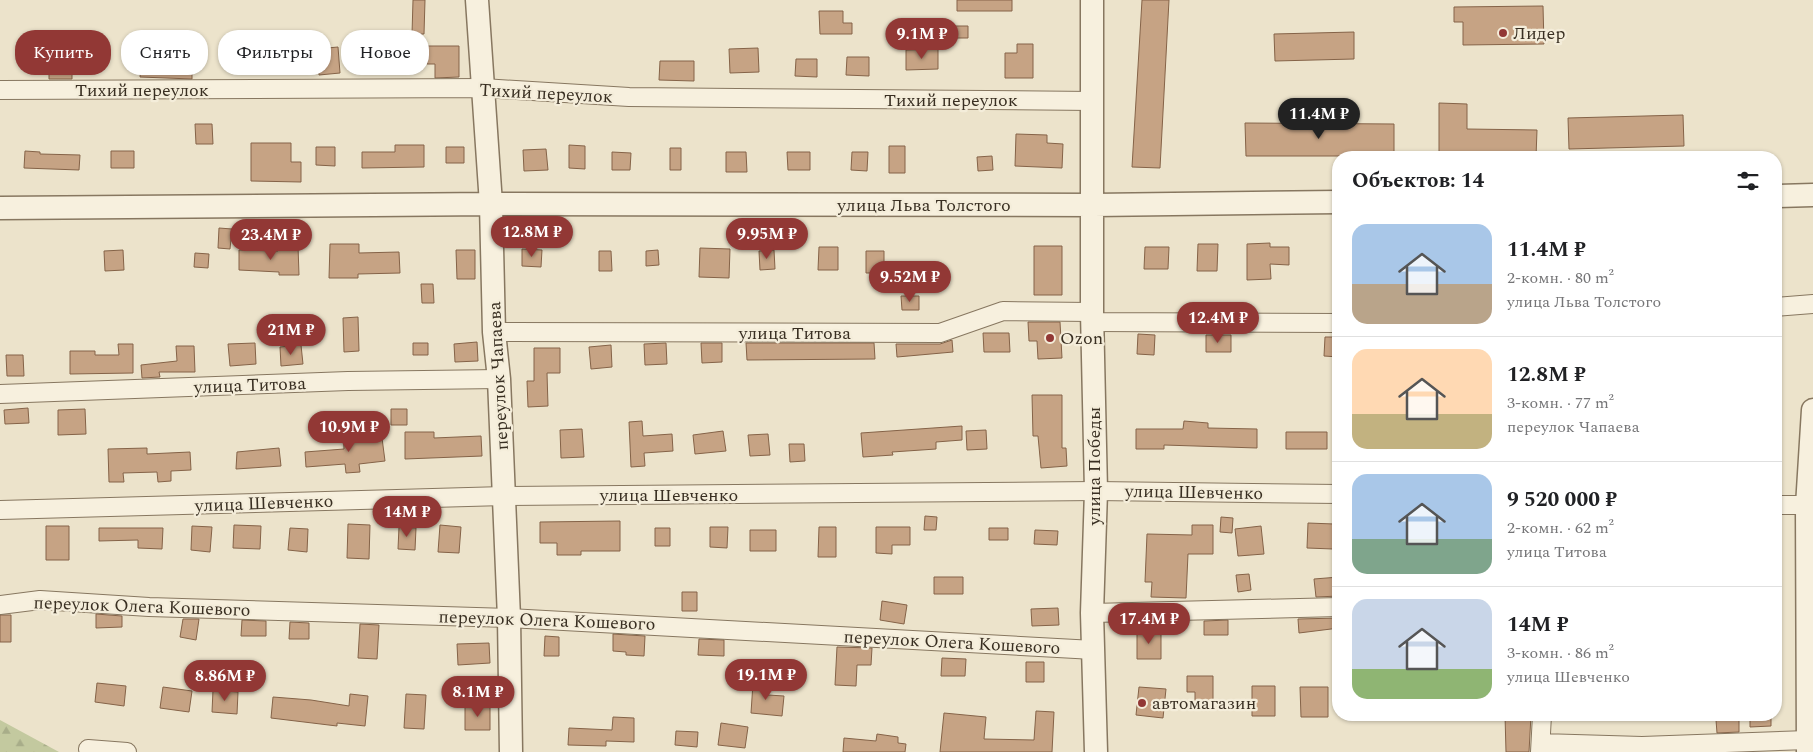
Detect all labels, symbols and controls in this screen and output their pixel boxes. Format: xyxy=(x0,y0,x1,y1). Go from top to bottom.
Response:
pin: 9.1M ₽ xyxy=(881,18,963,60)
place label: Лидер xyxy=(1513,20,1565,47)
text: 9.1M ₽ xyxy=(896,22,948,46)
marker: Лидер xyxy=(1497,27,1509,39)
chip: Купить xyxy=(15,30,111,75)
chip: Снять xyxy=(121,30,208,75)
chip: Фильтры xyxy=(218,30,331,75)
chip: Новое xyxy=(341,30,429,75)
street label: Тихий переулок xyxy=(75,77,209,104)
street label: Тихий переулок xyxy=(478,77,613,110)
street label: Тихий переулок xyxy=(884,87,1018,114)
pin: 11.4M ₽ xyxy=(1273,98,1365,140)
text: 11.4M ₽ xyxy=(1289,102,1349,126)
text: Объектов: 14 xyxy=(1352,165,1484,197)
icon: filters xyxy=(1734,167,1762,195)
street label: улица Льва Толстого xyxy=(836,192,1011,219)
pin: 12.8M ₽ xyxy=(486,216,578,258)
pin: 23.4M ₽ xyxy=(225,218,317,261)
pin: 9.95M ₽ xyxy=(721,218,813,260)
text: 12.8M ₽ xyxy=(502,220,562,244)
text: 9.95M ₽ xyxy=(737,222,797,246)
text: 23.4M ₽ xyxy=(241,223,301,247)
text: 11.4M ₽ xyxy=(1507,234,1586,266)
icon: home xyxy=(1392,244,1452,304)
pin: 9.52M ₽ xyxy=(864,260,956,303)
text: 9.52M ₽ xyxy=(880,265,940,289)
text: 2-комн. · 80 m² xyxy=(1507,266,1614,290)
text: улица Льва Толстого xyxy=(1507,290,1661,314)
street label: переулок Чапаева xyxy=(481,301,516,451)
pin: 12.4M ₽ xyxy=(1172,302,1264,344)
text: 12.4M ₽ xyxy=(1188,306,1248,330)
pin: 21M ₽ xyxy=(256,314,326,356)
text: 21M ₽ xyxy=(268,318,314,342)
street label: улица Титова xyxy=(738,320,851,347)
place label: Ozon xyxy=(1060,325,1103,352)
marker: Ozon xyxy=(1044,332,1056,344)
text: 12.8M ₽ xyxy=(1507,359,1586,391)
icon: home xyxy=(1392,369,1452,429)
street label: улица Титова xyxy=(192,370,307,401)
text: 3-комн. · 77 m² xyxy=(1507,391,1614,415)
street label: улица Победы xyxy=(1081,407,1108,526)
pin: 10.9M ₽ xyxy=(303,410,395,453)
text: 10.9M ₽ xyxy=(319,415,379,439)
text: переулок Чапаева xyxy=(1507,415,1639,439)
street label: улица Шевченко xyxy=(1124,478,1263,507)
street label: улица Шевченко xyxy=(599,482,738,509)
text: 9 520 000 ₽ xyxy=(1507,484,1617,516)
street label: улица Шевченко xyxy=(193,488,334,519)
icon: home xyxy=(1392,494,1452,554)
pin: 14M ₽ xyxy=(372,496,442,538)
text: 14M ₽ xyxy=(384,500,430,524)
text: 2-комн. · 62 m² xyxy=(1507,516,1614,540)
text: улица Титова xyxy=(1507,540,1607,564)
street label: переулок Олега Кошевого xyxy=(33,589,251,624)
pin: 17.4M ₽ xyxy=(1103,602,1195,645)
street label: переулок Олега Кошевого xyxy=(438,603,656,638)
text: 17.4M ₽ xyxy=(1119,607,1179,631)
text: 14M ₽ xyxy=(1507,609,1569,641)
icon: home xyxy=(1392,619,1452,679)
street label: переулок Олега Кошевого xyxy=(843,623,1061,662)
text: 3-комн. · 86 m² xyxy=(1507,641,1614,665)
pin: 19.1M ₽ xyxy=(720,658,812,701)
pin: 8.86M ₽ xyxy=(179,660,271,702)
text: 19.1M ₽ xyxy=(736,663,796,687)
text: 8.86M ₽ xyxy=(195,664,255,688)
text: улица Шевченко xyxy=(1507,665,1630,689)
pin: 8.1M ₽ xyxy=(437,676,519,718)
text: 8.1M ₽ xyxy=(452,680,504,704)
place label: автомагазин xyxy=(1152,690,1256,717)
marker: автомагазин xyxy=(1136,697,1148,709)

